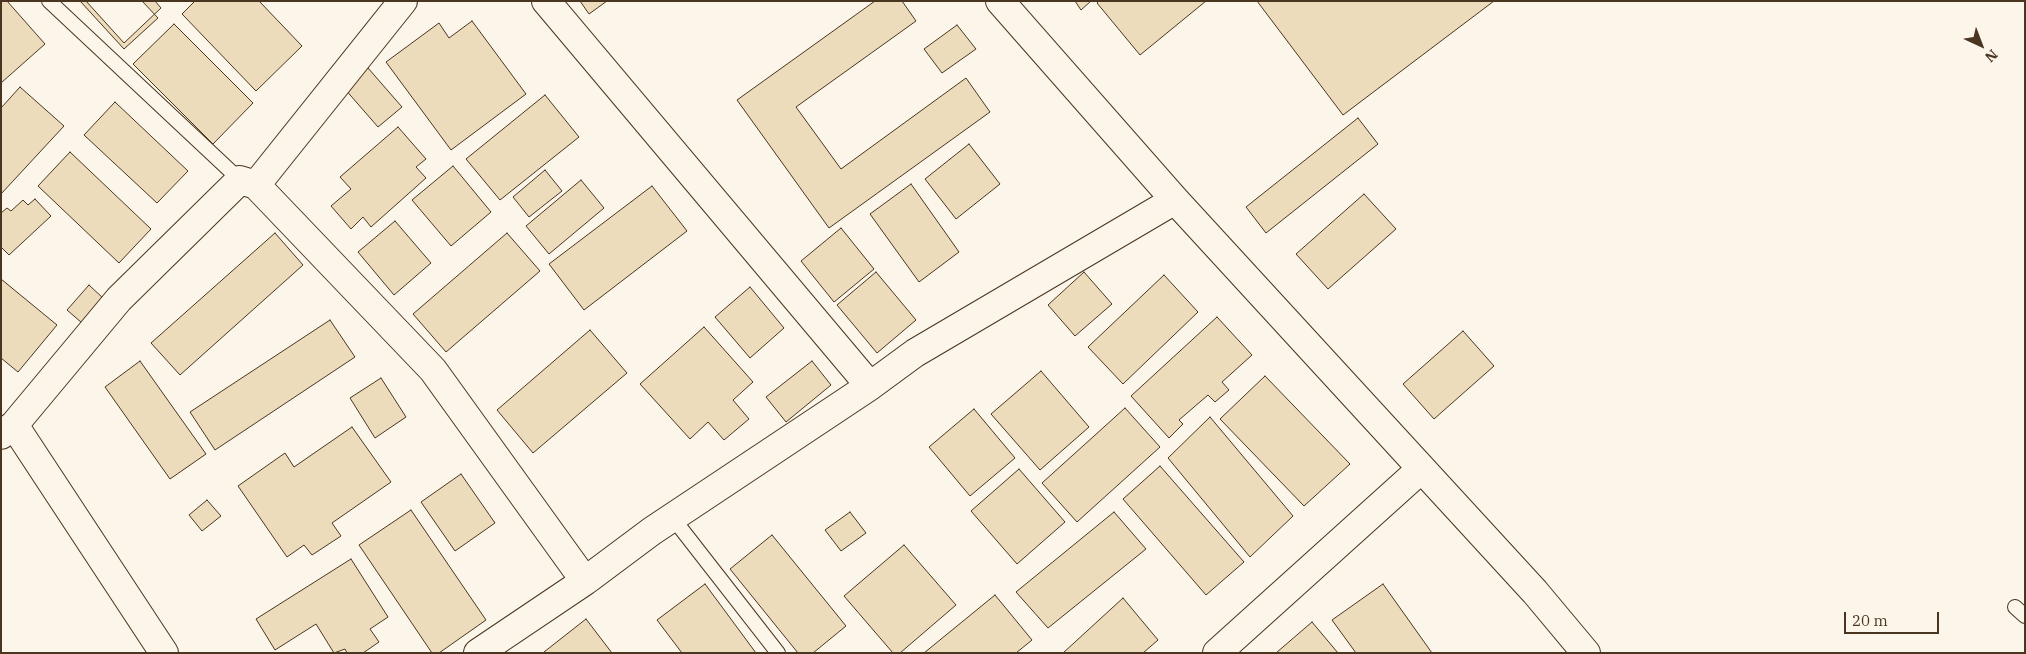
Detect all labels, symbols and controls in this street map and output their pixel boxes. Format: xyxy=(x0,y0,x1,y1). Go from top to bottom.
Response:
north arrow xyxy=(1956,20,2006,70)
text: N xyxy=(1981,46,2001,66)
scale bar xyxy=(1846,602,1941,634)
text: 20 m xyxy=(1852,611,1888,630)

